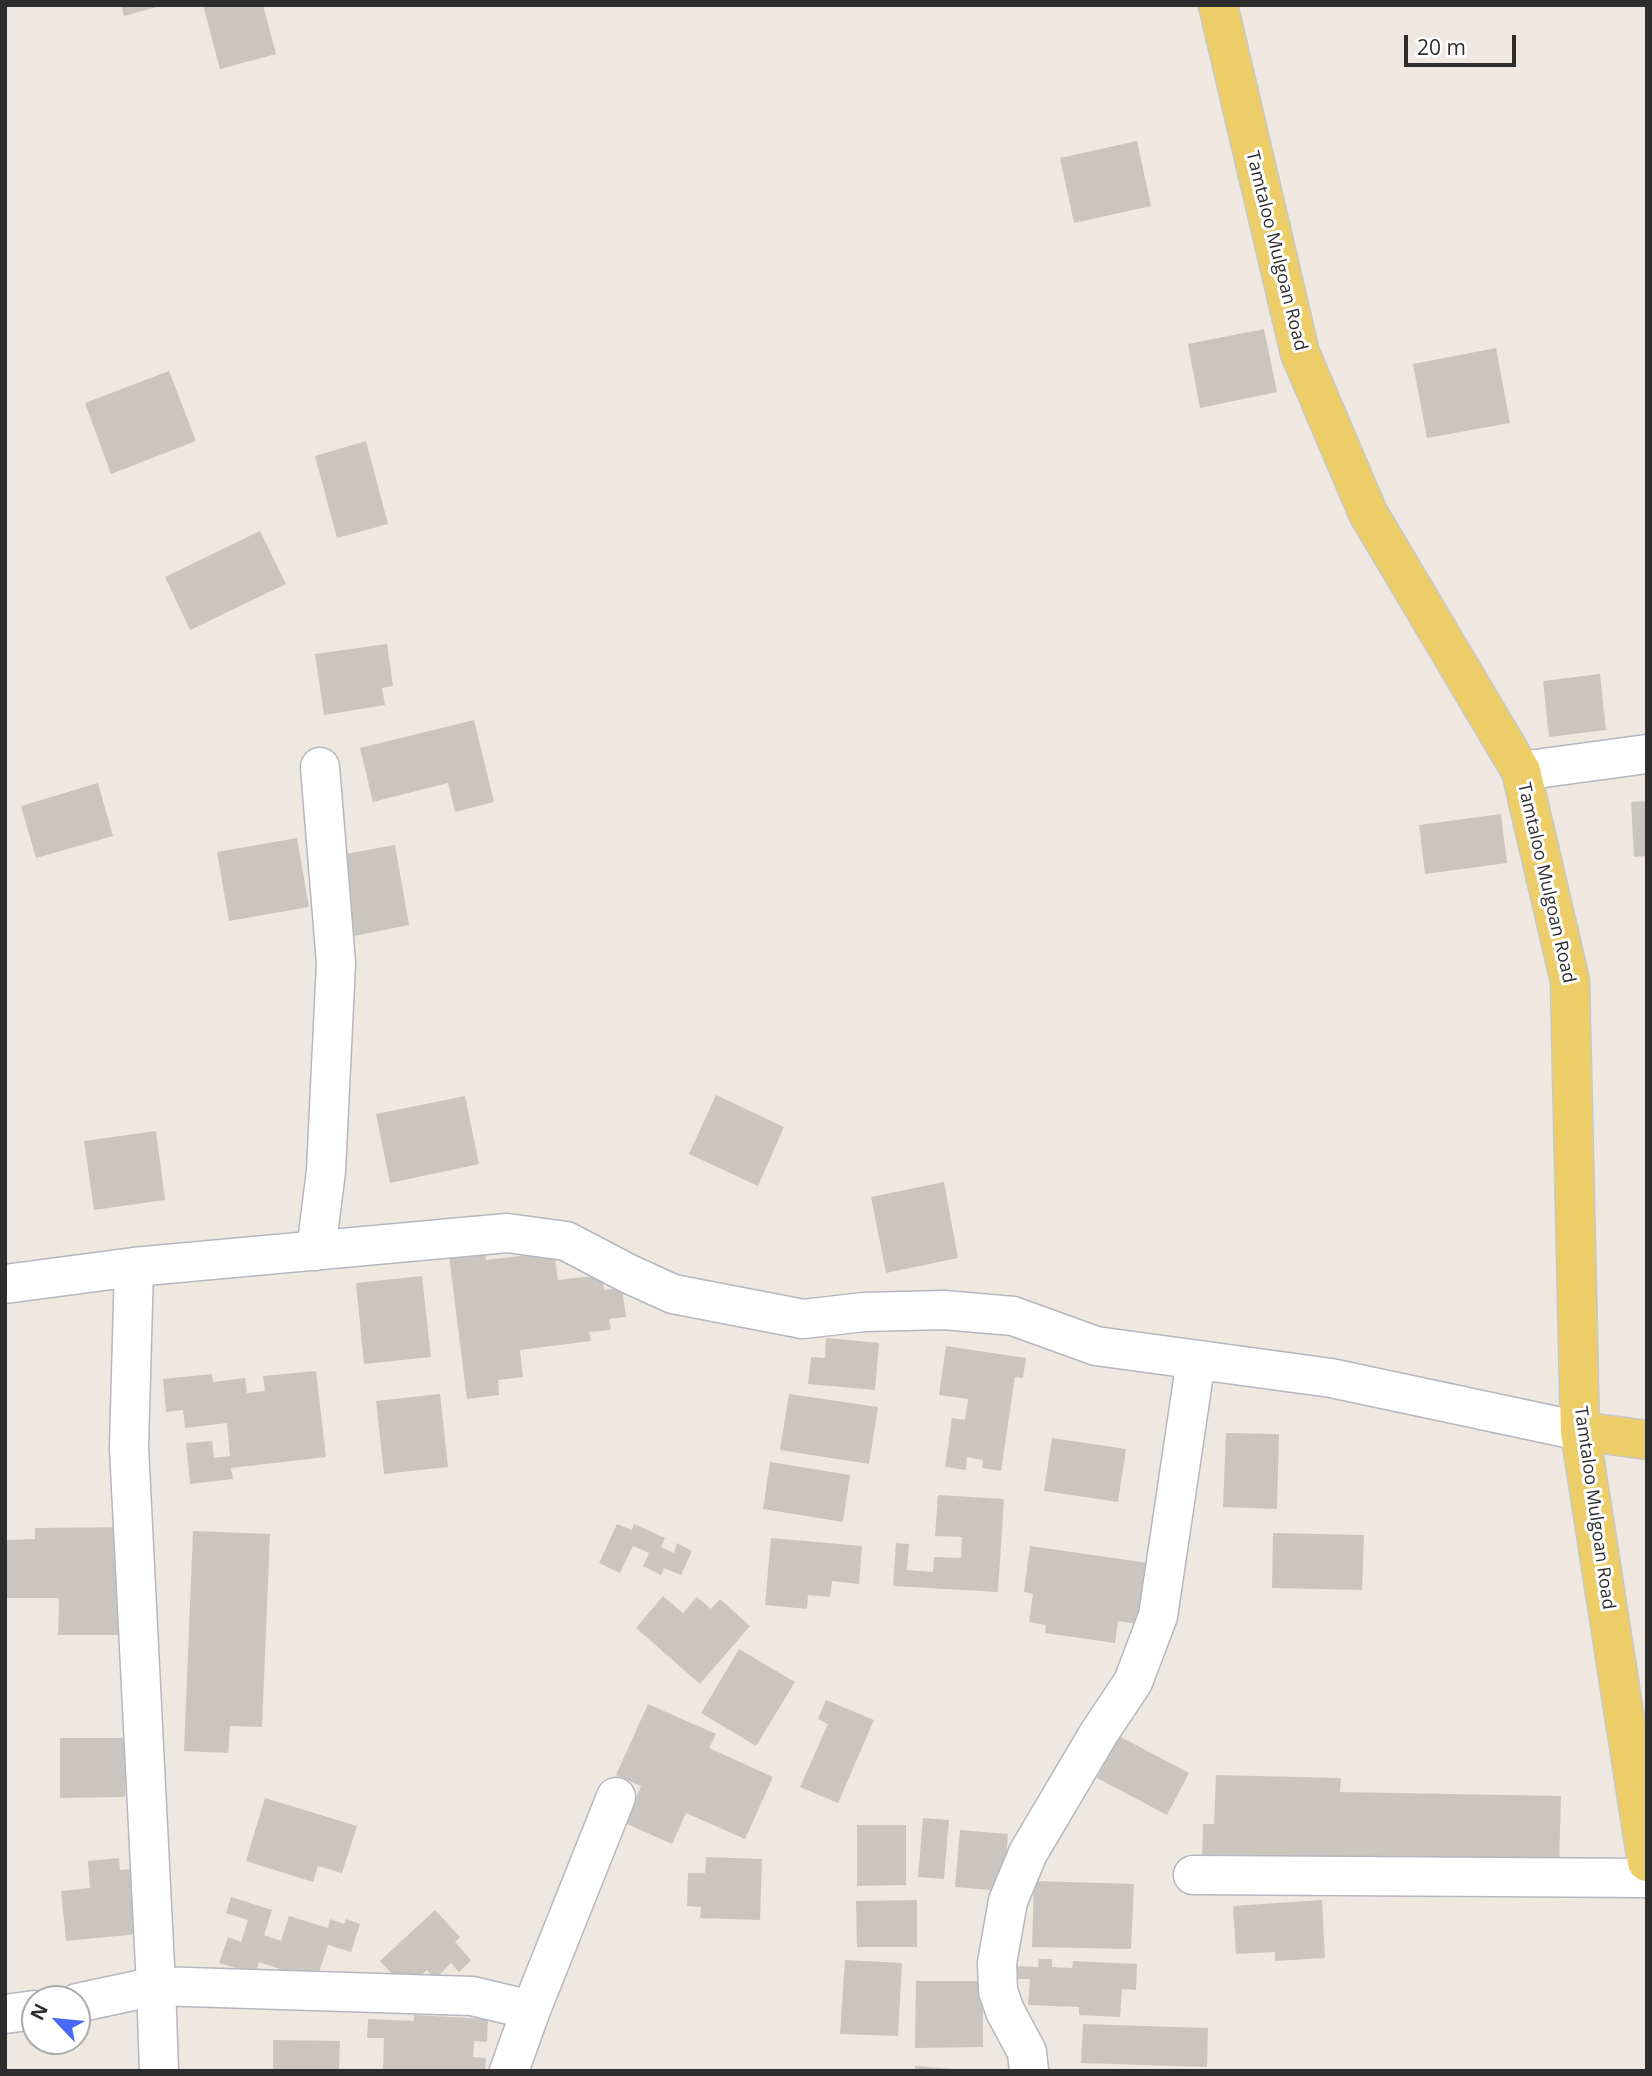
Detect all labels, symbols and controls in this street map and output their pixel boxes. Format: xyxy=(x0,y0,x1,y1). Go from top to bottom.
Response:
scale bar xyxy=(1407,21,1519,65)
text: 20 m xyxy=(1417,33,1466,61)
street label: Tamtaloo Mulgoan Road xyxy=(1241,149,1311,353)
street label: Tamtaloo Mulgoan Road xyxy=(1512,781,1580,985)
street label: Tamtaloo Mulgoan Road xyxy=(1569,1405,1619,1611)
north arrow xyxy=(21,1985,91,2055)
text: N xyxy=(24,1999,54,2024)

